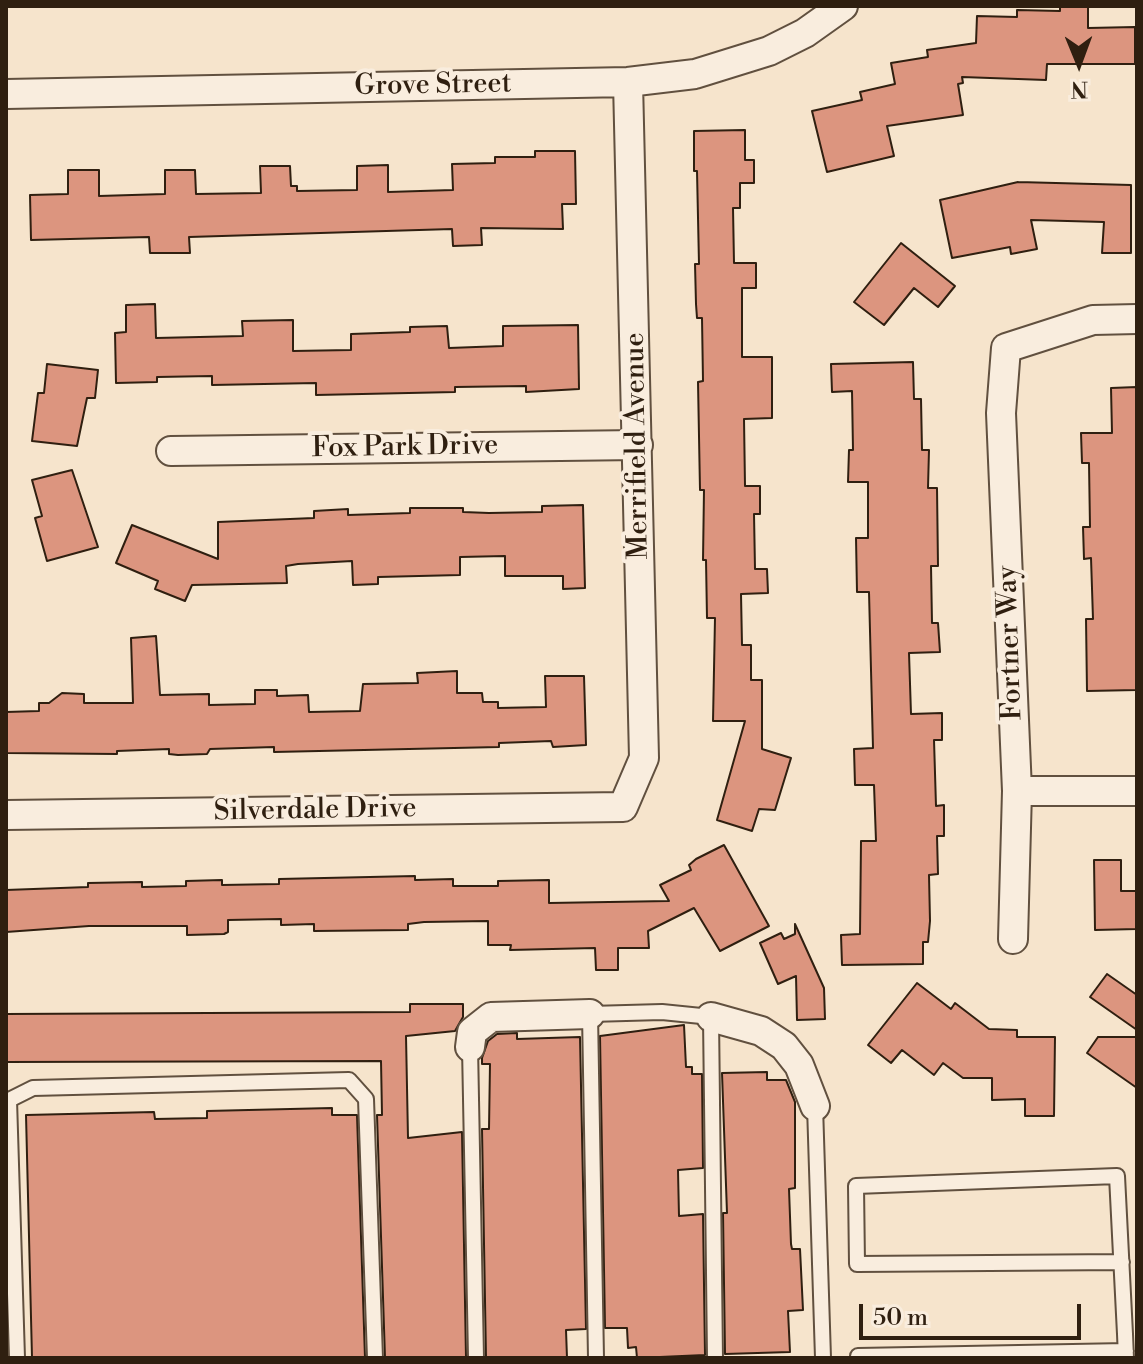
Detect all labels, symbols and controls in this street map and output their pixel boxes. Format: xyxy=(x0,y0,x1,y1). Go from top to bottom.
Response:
north arrow xyxy=(1039,24,1119,104)
street label: Grove Street xyxy=(354,68,512,104)
text: N xyxy=(1070,75,1088,102)
street label: Merrifield Avenue xyxy=(619,332,657,560)
street label: Fox Park Drive xyxy=(311,430,499,466)
street label: Fortner Way xyxy=(992,565,1030,721)
street label: Silverdale Drive xyxy=(213,792,417,830)
scale bar xyxy=(863,1288,1085,1338)
text: 50 m xyxy=(873,1303,928,1333)

